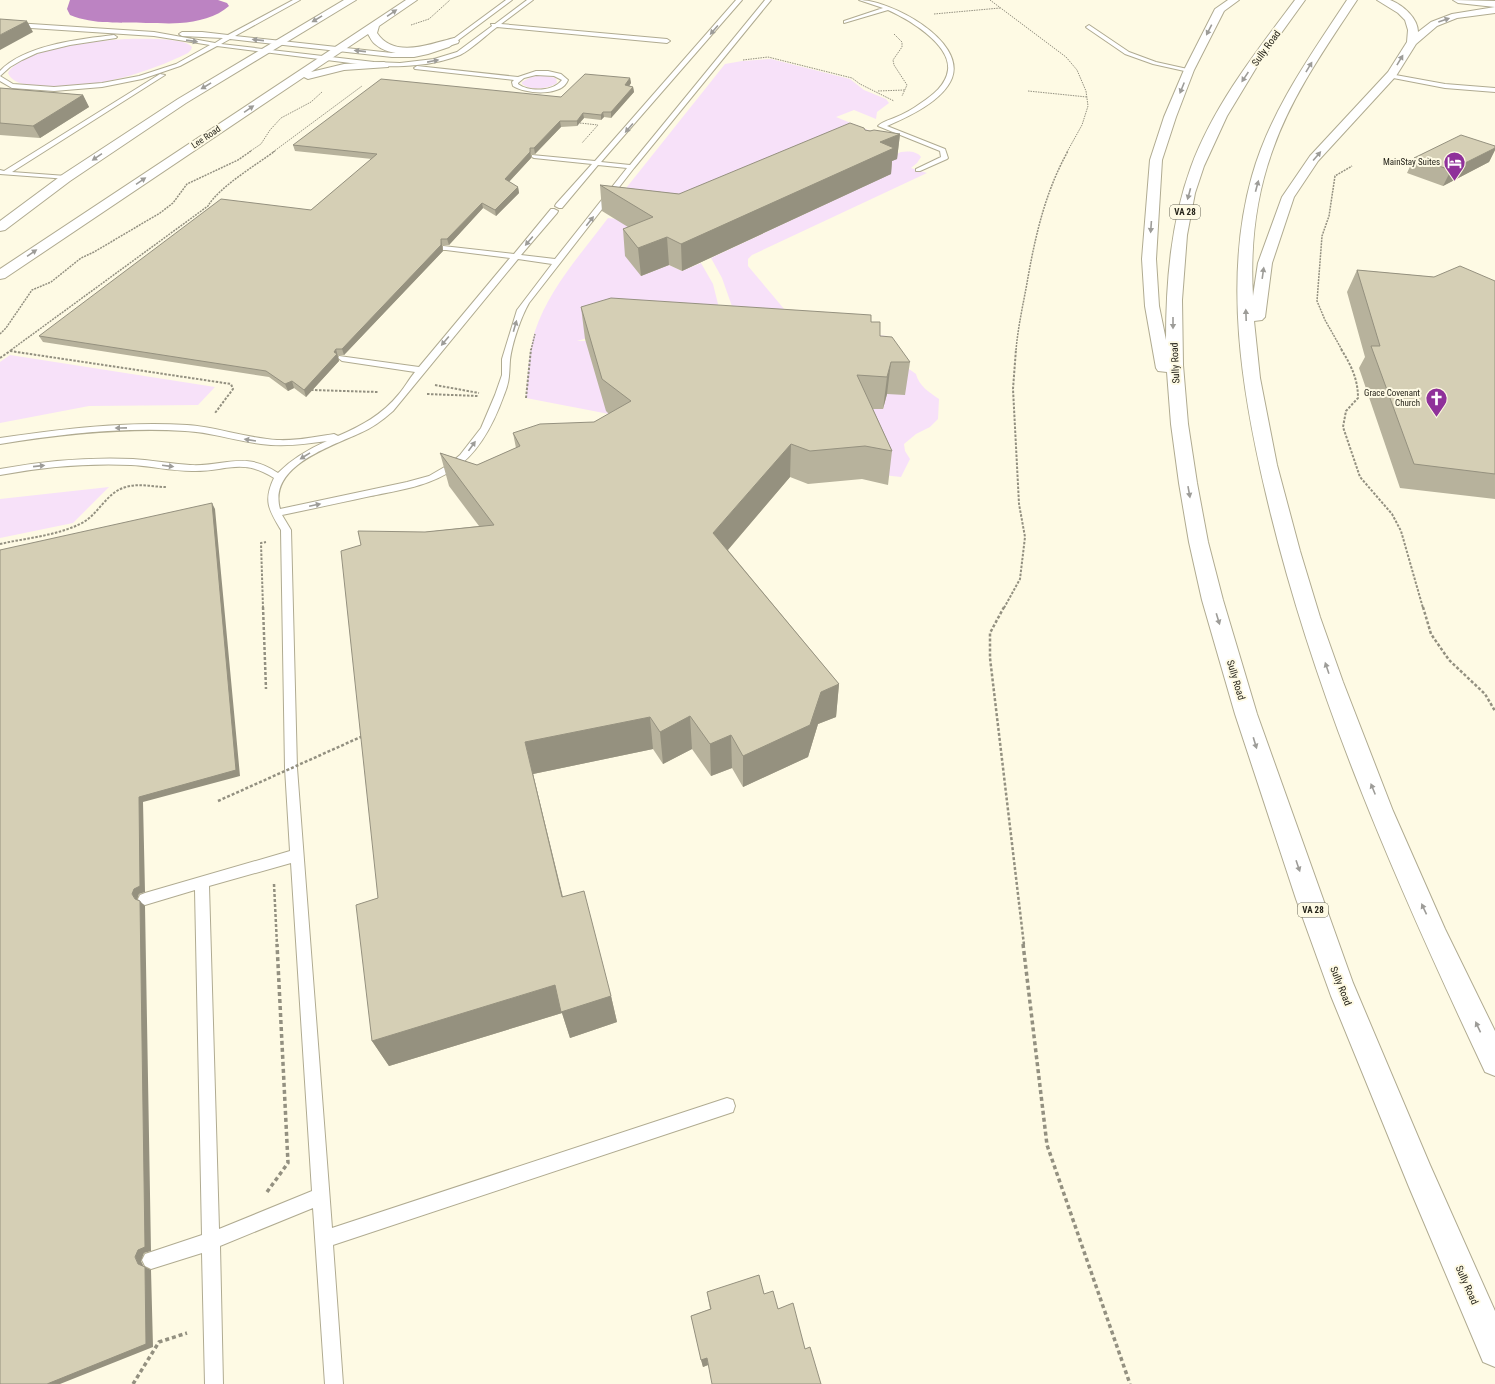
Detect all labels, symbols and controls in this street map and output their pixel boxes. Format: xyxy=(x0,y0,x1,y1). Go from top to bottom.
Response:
one-way arrow xyxy=(387,9,397,17)
one-way arrow xyxy=(311,16,323,23)
one-way arrow xyxy=(1438,17,1450,23)
one-way arrow xyxy=(710,25,719,34)
one-way arrow xyxy=(1206,25,1212,36)
street label: Sully Road xyxy=(1249,28,1283,68)
one-way arrow xyxy=(252,37,264,43)
one-way arrow xyxy=(186,38,199,44)
one-way arrow xyxy=(354,48,366,55)
one-way arrow xyxy=(1397,54,1404,66)
one-way arrow xyxy=(427,58,439,64)
one-way arrow xyxy=(1306,61,1313,73)
one-way arrow xyxy=(1241,72,1249,82)
one-way arrow xyxy=(1178,82,1184,94)
one-way arrow xyxy=(200,83,212,90)
one-way arrow xyxy=(244,105,254,113)
one-way arrow xyxy=(624,122,633,133)
street label: Lee Road xyxy=(190,124,222,150)
hotel icon: MainStay Suites xyxy=(1442,149,1468,182)
one-way arrow xyxy=(1312,151,1321,161)
one-way arrow xyxy=(92,153,102,161)
place label: MainStay Suites xyxy=(1383,157,1440,167)
one-way arrow xyxy=(135,177,146,185)
one-way arrow xyxy=(1254,179,1260,192)
one-way arrow xyxy=(1186,188,1192,200)
road number: VA 28 xyxy=(1170,205,1200,219)
one-way arrow xyxy=(586,215,594,226)
one-way arrow xyxy=(1148,221,1155,233)
one-way arrow xyxy=(524,236,533,247)
one-way arrow xyxy=(27,249,38,257)
one-way arrow xyxy=(1260,267,1266,279)
one-way arrow xyxy=(1243,309,1250,321)
one-way arrow xyxy=(1170,317,1176,330)
one-way arrow xyxy=(512,320,518,332)
one-way arrow xyxy=(441,336,450,346)
street label: Sully Road xyxy=(1168,342,1182,384)
church icon: Grace Covenant Church xyxy=(1423,385,1449,418)
place label: Grace Covenant Church xyxy=(1364,388,1420,408)
one-way arrow xyxy=(115,425,128,431)
one-way arrow xyxy=(244,436,257,442)
one-way arrow xyxy=(467,441,476,452)
one-way arrow xyxy=(300,452,310,460)
one-way arrow xyxy=(33,463,45,469)
one-way arrow xyxy=(162,463,174,469)
one-way arrow xyxy=(1186,486,1192,498)
one-way arrow xyxy=(308,502,321,508)
one-way arrow xyxy=(1215,613,1221,625)
street label: Sully Road xyxy=(1225,659,1247,701)
one-way arrow xyxy=(1324,662,1330,674)
one-way arrow xyxy=(1252,738,1258,750)
one-way arrow xyxy=(1369,783,1375,795)
one-way arrow xyxy=(1295,861,1301,873)
road number: VA 28 xyxy=(1298,903,1328,917)
one-way arrow xyxy=(1421,903,1427,915)
street label: Sully Road xyxy=(1328,965,1354,1007)
one-way arrow xyxy=(1475,1021,1481,1033)
street label: Sully Road xyxy=(1454,1264,1480,1306)

